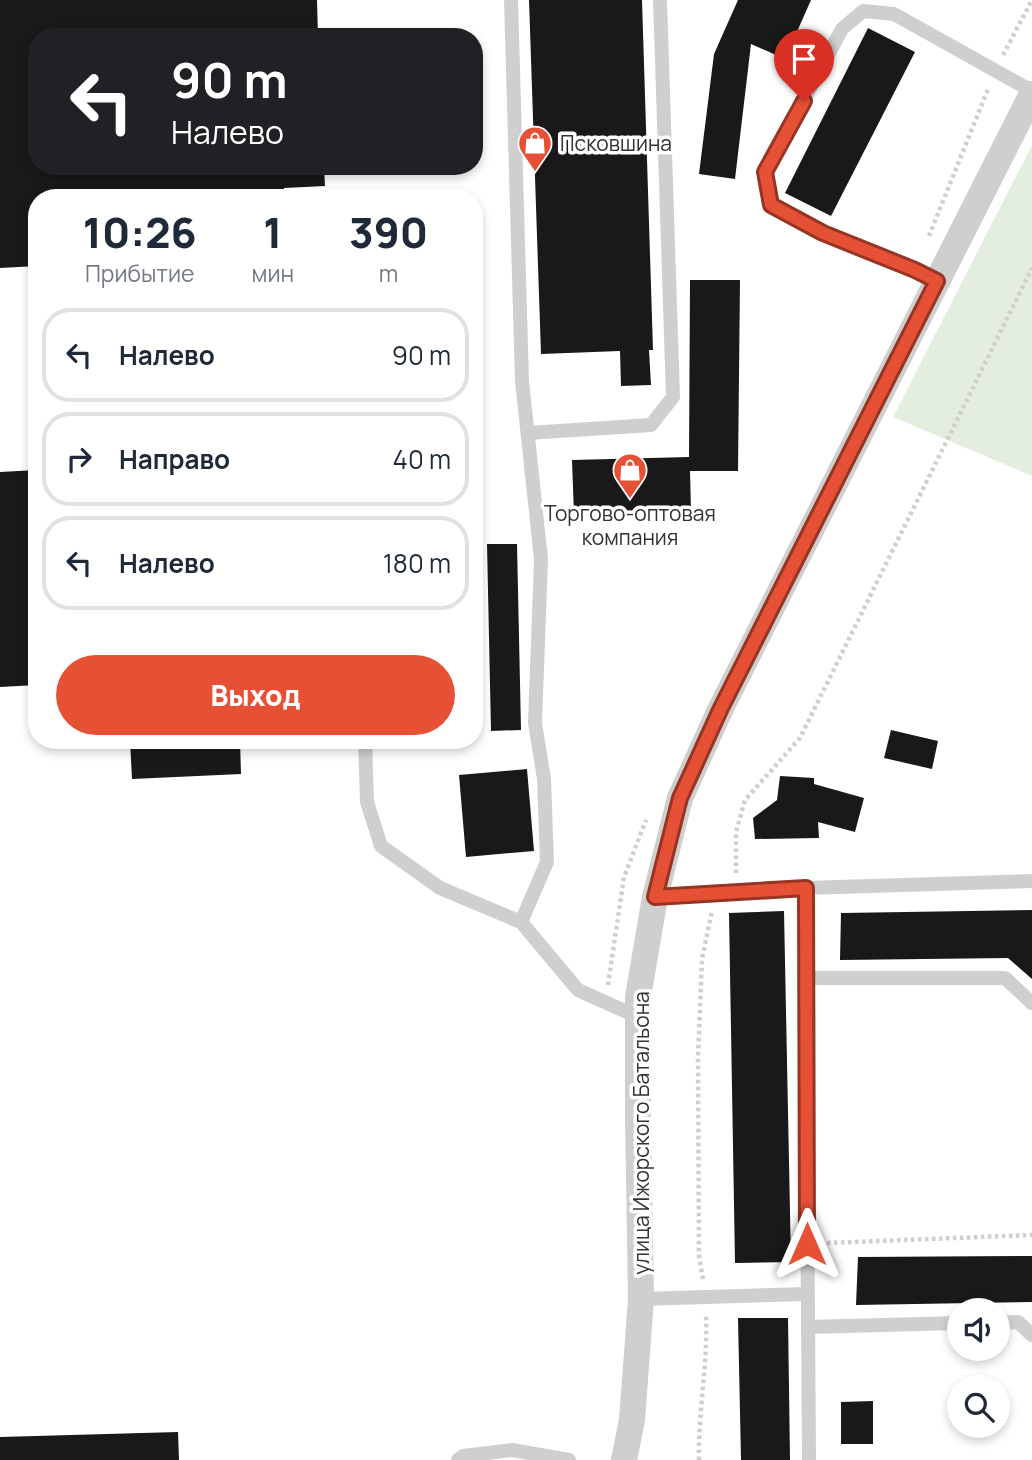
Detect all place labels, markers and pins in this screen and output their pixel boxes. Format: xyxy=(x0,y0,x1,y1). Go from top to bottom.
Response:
pin xyxy=(774,29,834,101)
shop icon: Псковшина xyxy=(516,124,554,173)
place label: Псковшина xyxy=(560,129,672,157)
shop icon: Торгово-оптовая компания xyxy=(611,451,649,500)
place label: Торгово-оптовая компания xyxy=(544,499,716,551)

